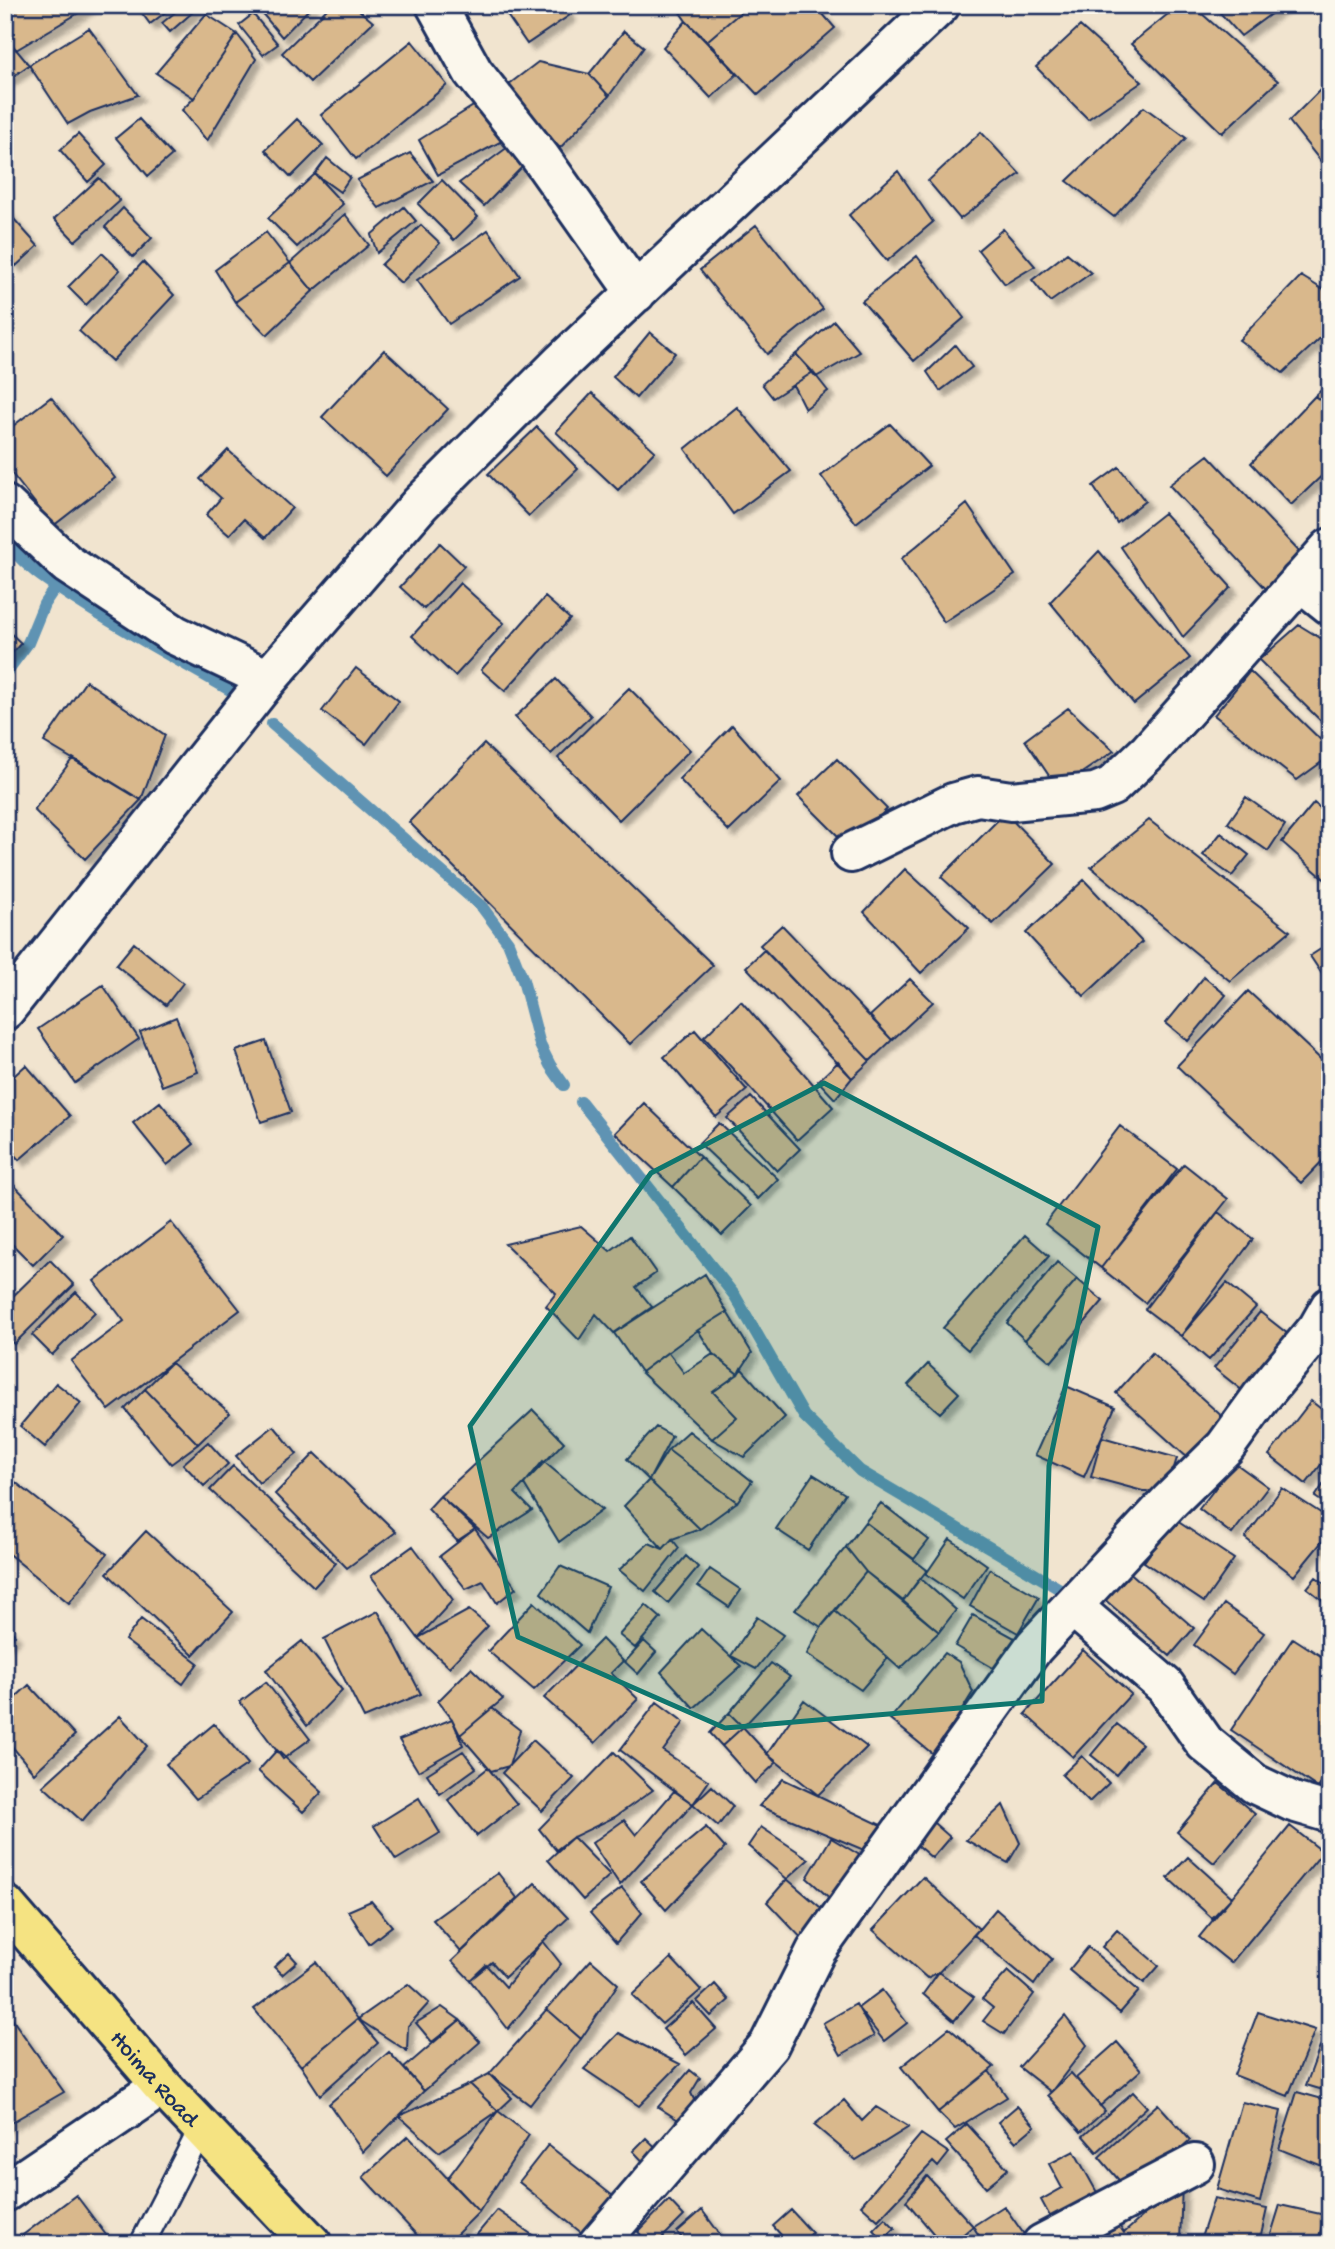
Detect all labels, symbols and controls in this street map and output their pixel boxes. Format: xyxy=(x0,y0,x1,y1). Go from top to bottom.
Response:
street label: Hoima Road xyxy=(102,2026,205,2136)

